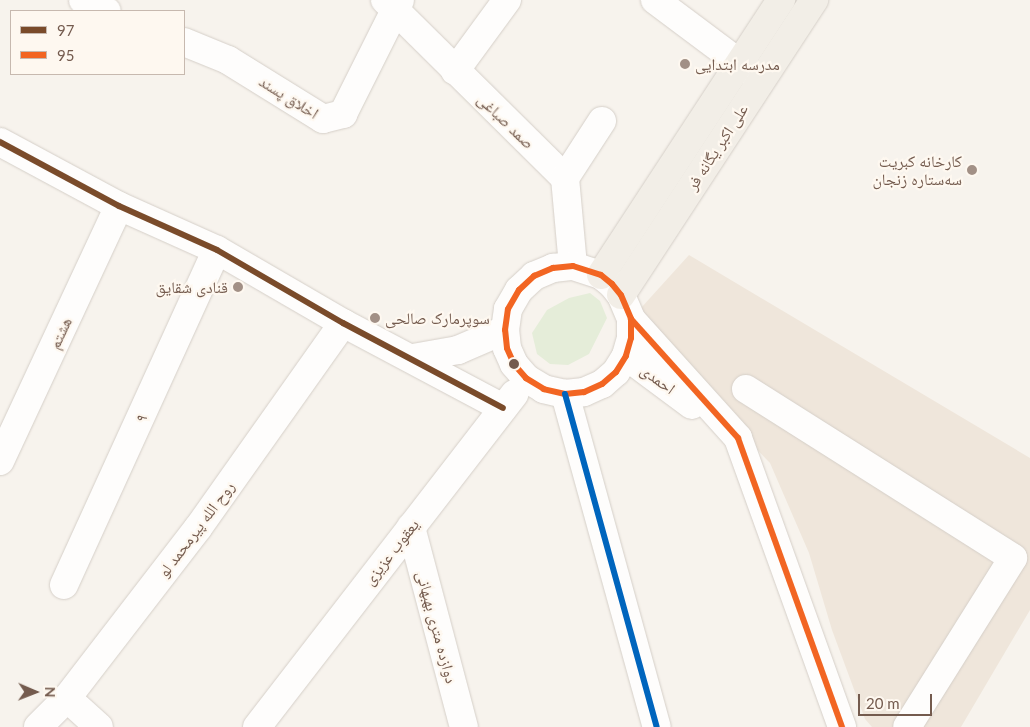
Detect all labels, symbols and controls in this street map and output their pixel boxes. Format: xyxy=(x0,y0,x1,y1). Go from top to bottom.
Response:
legend xyxy=(10,10,185,75)
text: 97 xyxy=(57,21,74,39)
text: 95 xyxy=(57,46,74,64)
place label: مدرسه ابتدایی xyxy=(695,54,780,74)
marker: مدرسه ابتدایی xyxy=(679,58,691,70)
street label: اخلاق پسند xyxy=(256,71,322,123)
street label: صمد صباغی xyxy=(474,89,538,153)
street label: علی اکبر یگانه فر xyxy=(682,100,752,194)
place label: کارخانه کبریت سه‌ستاره زنجان xyxy=(872,151,962,189)
marker: کارخانه کبریت سه‌ستاره زنجان xyxy=(966,164,978,176)
place label: قنادی شقایق xyxy=(155,277,228,297)
marker: قنادی شقایق xyxy=(232,281,244,293)
place label: سوپرمارک صالحی xyxy=(385,308,490,328)
marker: سوپرمارک صالحی xyxy=(369,312,381,324)
street label: هشتم xyxy=(44,314,76,352)
unlabelled marker xyxy=(509,359,519,369)
street label: احمدی xyxy=(637,360,679,398)
street label: ۹ xyxy=(131,411,151,425)
street label: روح الله پیرمحمد لو xyxy=(154,477,238,581)
street label: یعقوب عزیزی xyxy=(359,515,423,589)
street label: دوازده متری بهبهانی xyxy=(413,569,461,685)
north arrow xyxy=(10,667,60,717)
scale bar xyxy=(860,684,934,716)
text: N xyxy=(42,687,59,698)
text: 20 m xyxy=(866,694,900,712)

